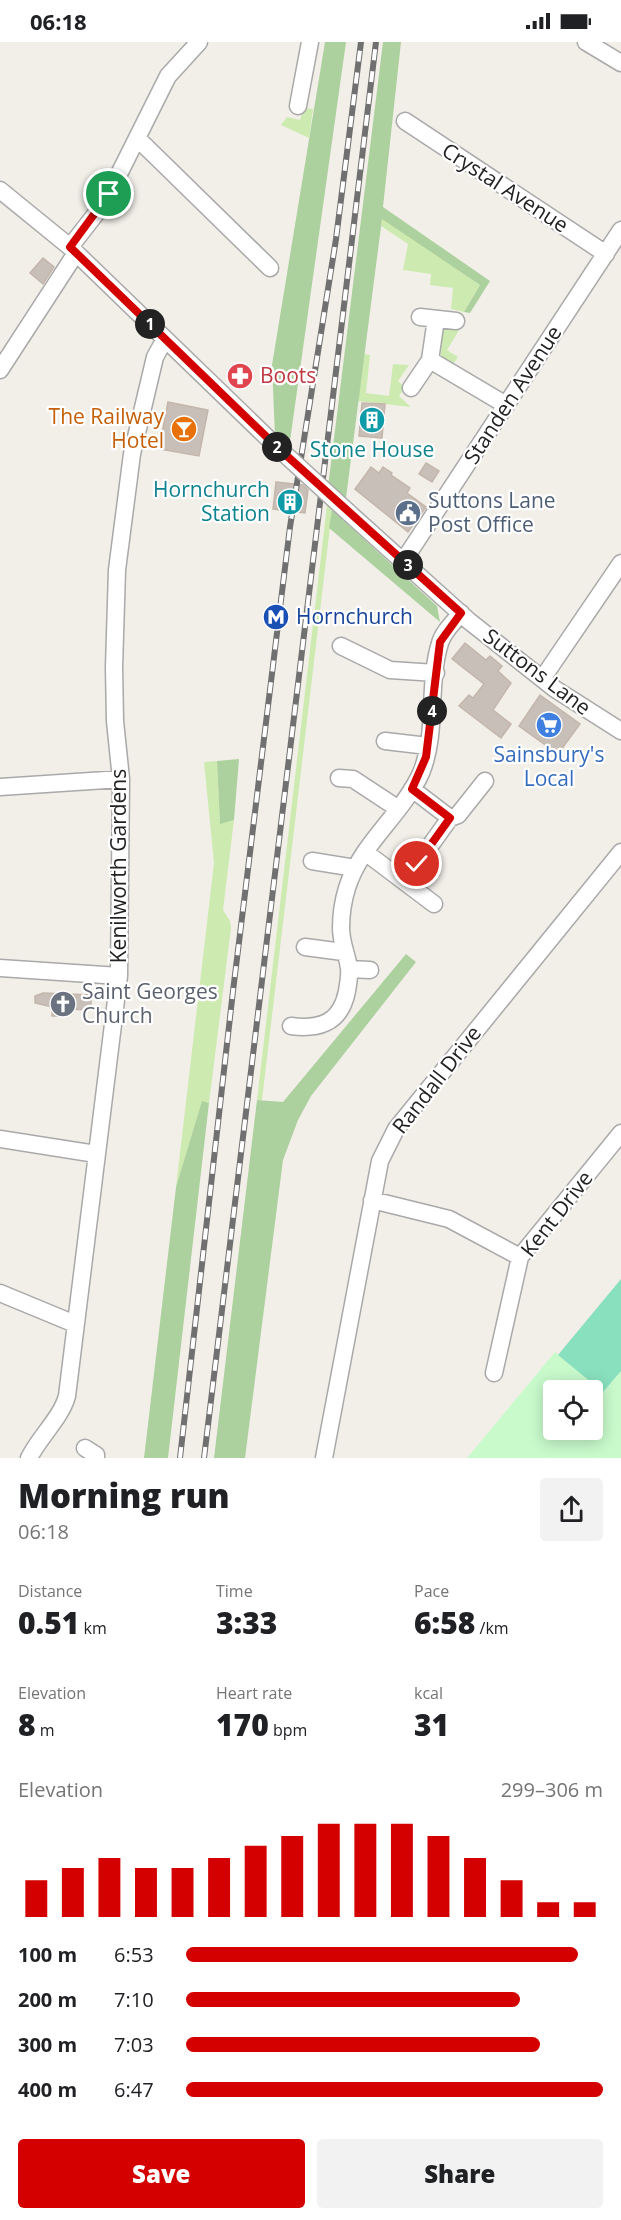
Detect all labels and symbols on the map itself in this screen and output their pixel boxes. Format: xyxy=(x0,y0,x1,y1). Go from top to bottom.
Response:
street label: Crystal Avenue xyxy=(437,136,574,238)
pin xyxy=(83,168,134,219)
pin: 1 xyxy=(135,309,165,339)
street label: Standen Avenue xyxy=(457,320,567,469)
pharmacy icon: Boots xyxy=(225,361,255,391)
place label: Boots xyxy=(260,361,316,389)
place label: The Railway Hotel xyxy=(49,402,164,454)
building icon: Stone House xyxy=(357,405,387,435)
bar icon: The Railway Hotel xyxy=(169,414,199,444)
pin: 2 xyxy=(262,432,292,462)
place label: Stone House xyxy=(310,435,434,463)
place label: Hornchurch Station xyxy=(153,475,270,527)
place label: Suttons Lane Post Office xyxy=(428,486,556,538)
building icon: Hornchurch Station xyxy=(275,487,305,517)
public building icon: Suttons Lane Post Office xyxy=(393,498,423,528)
pin: 3 xyxy=(393,550,423,580)
metro station icon: Hornchurch xyxy=(261,602,291,632)
place label: Hornchurch xyxy=(296,602,413,630)
street label: Suttons Lane xyxy=(478,622,597,721)
pin: 4 xyxy=(417,696,447,726)
supermarket icon: Sainsbury's Local xyxy=(534,710,564,740)
place label: Sainsbury's Local xyxy=(494,740,604,792)
street label: Kenilworth Gardens xyxy=(104,769,132,963)
pin xyxy=(391,838,442,889)
place label: Saint Georges Church xyxy=(82,977,218,1029)
church icon: Saint Georges Church xyxy=(48,989,78,1019)
street label: Randall Drive xyxy=(385,1020,487,1139)
street label: Kent Drive xyxy=(514,1165,599,1262)

